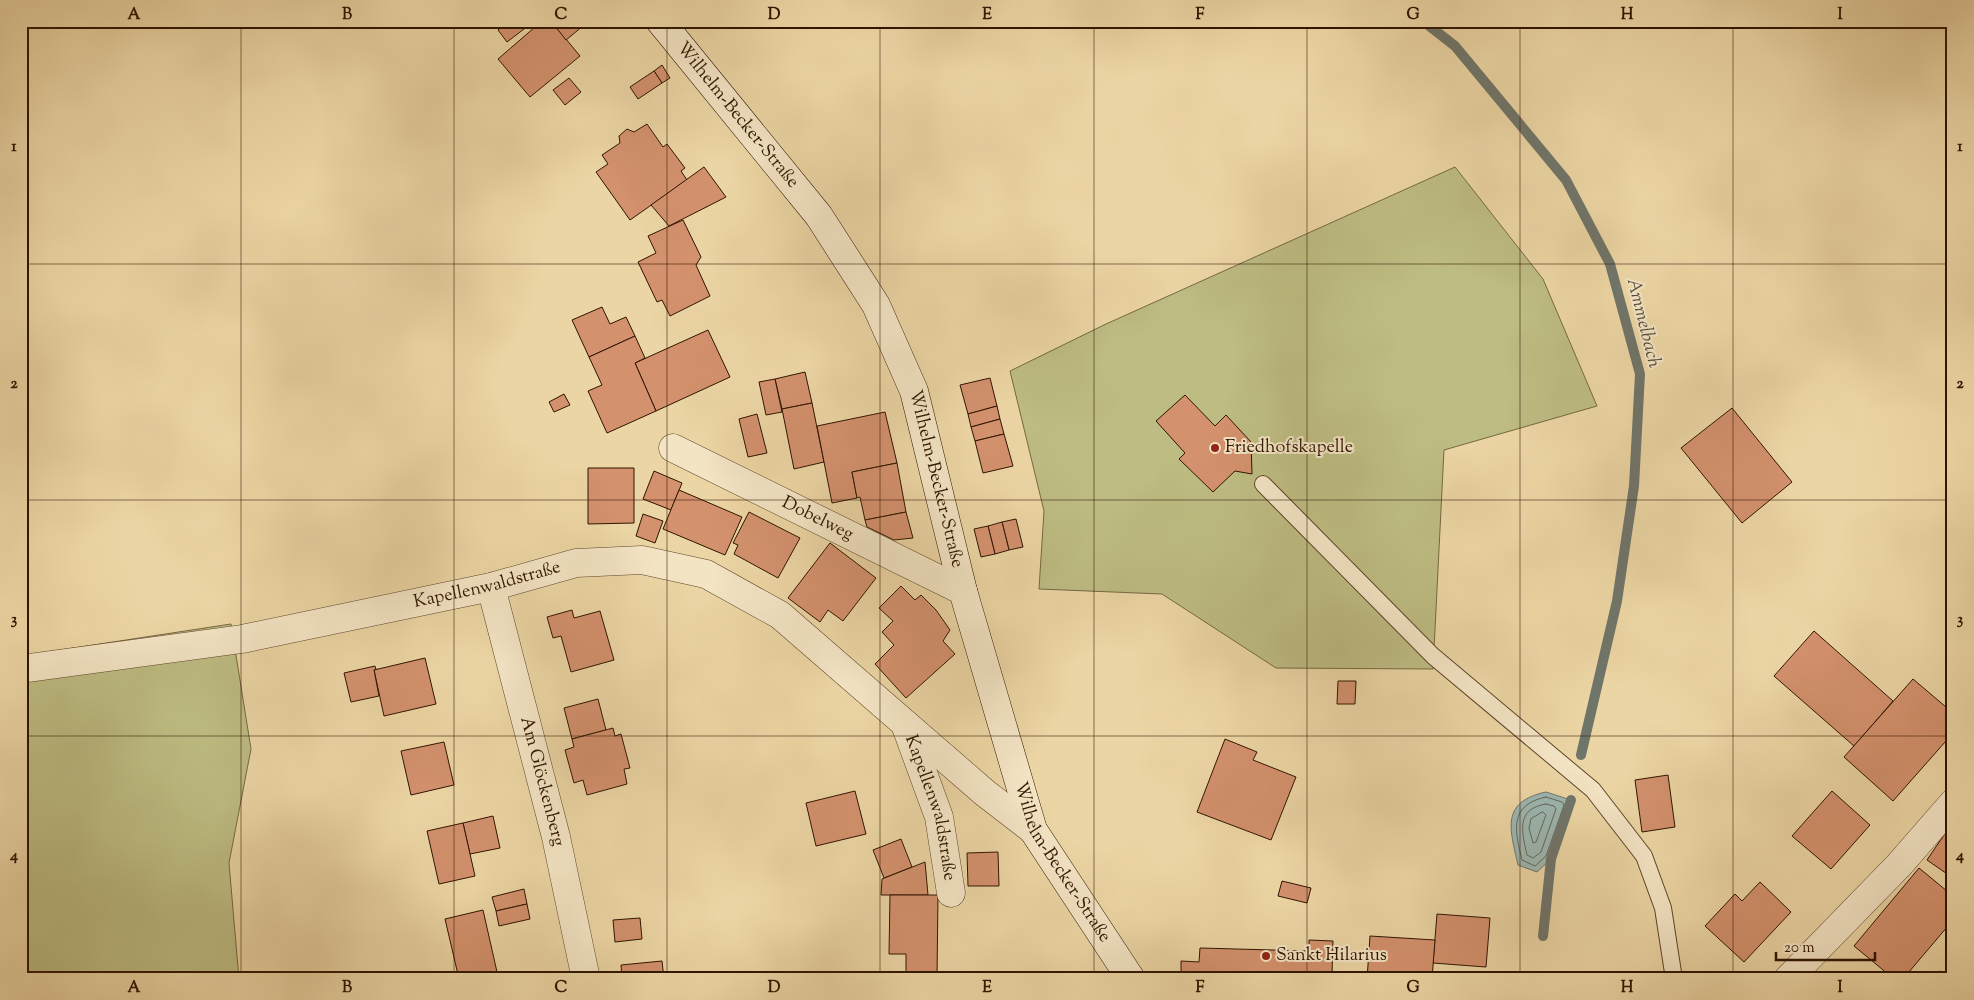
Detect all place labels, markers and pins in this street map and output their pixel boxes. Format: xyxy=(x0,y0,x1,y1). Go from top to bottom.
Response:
place label: Friedhofskapelle xyxy=(1225,435,1353,461)
marker: Friedhofskapelle xyxy=(1209,442,1221,454)
place label: Sankt Hilarius xyxy=(1276,943,1387,969)
marker: Sankt Hilarius xyxy=(1260,950,1272,962)

